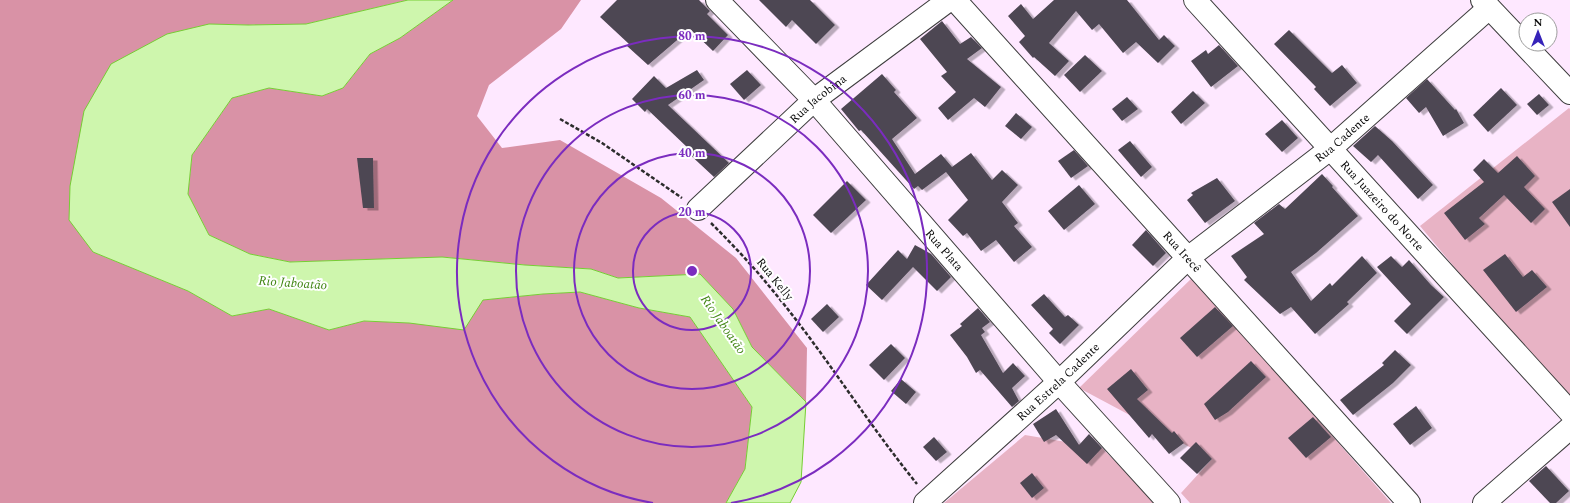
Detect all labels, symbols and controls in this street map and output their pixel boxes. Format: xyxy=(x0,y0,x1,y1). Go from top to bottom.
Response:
north arrow xyxy=(1518,12,1558,52)
text: N xyxy=(1534,14,1543,31)
text: 80 m xyxy=(678,27,706,46)
street label: Rua Jacobina xyxy=(785,70,851,128)
text: 60 m xyxy=(678,86,706,105)
street label: Rua Cadente xyxy=(1311,109,1374,168)
text: 40 m xyxy=(678,144,706,163)
street label: Rua Juazeiro do Norte xyxy=(1335,156,1428,256)
text: 20 m xyxy=(678,203,706,222)
street label: Rua Plata xyxy=(920,225,968,276)
street label: Rua Irecê xyxy=(1158,227,1206,277)
street label: Rua Kelly xyxy=(751,254,799,306)
centre of rings xyxy=(685,264,699,278)
water label: Rio Jaboatão xyxy=(258,271,328,295)
water label: Rio Jaboatão xyxy=(695,291,751,358)
street label: Rua Estrela Cadente xyxy=(1012,338,1105,426)

